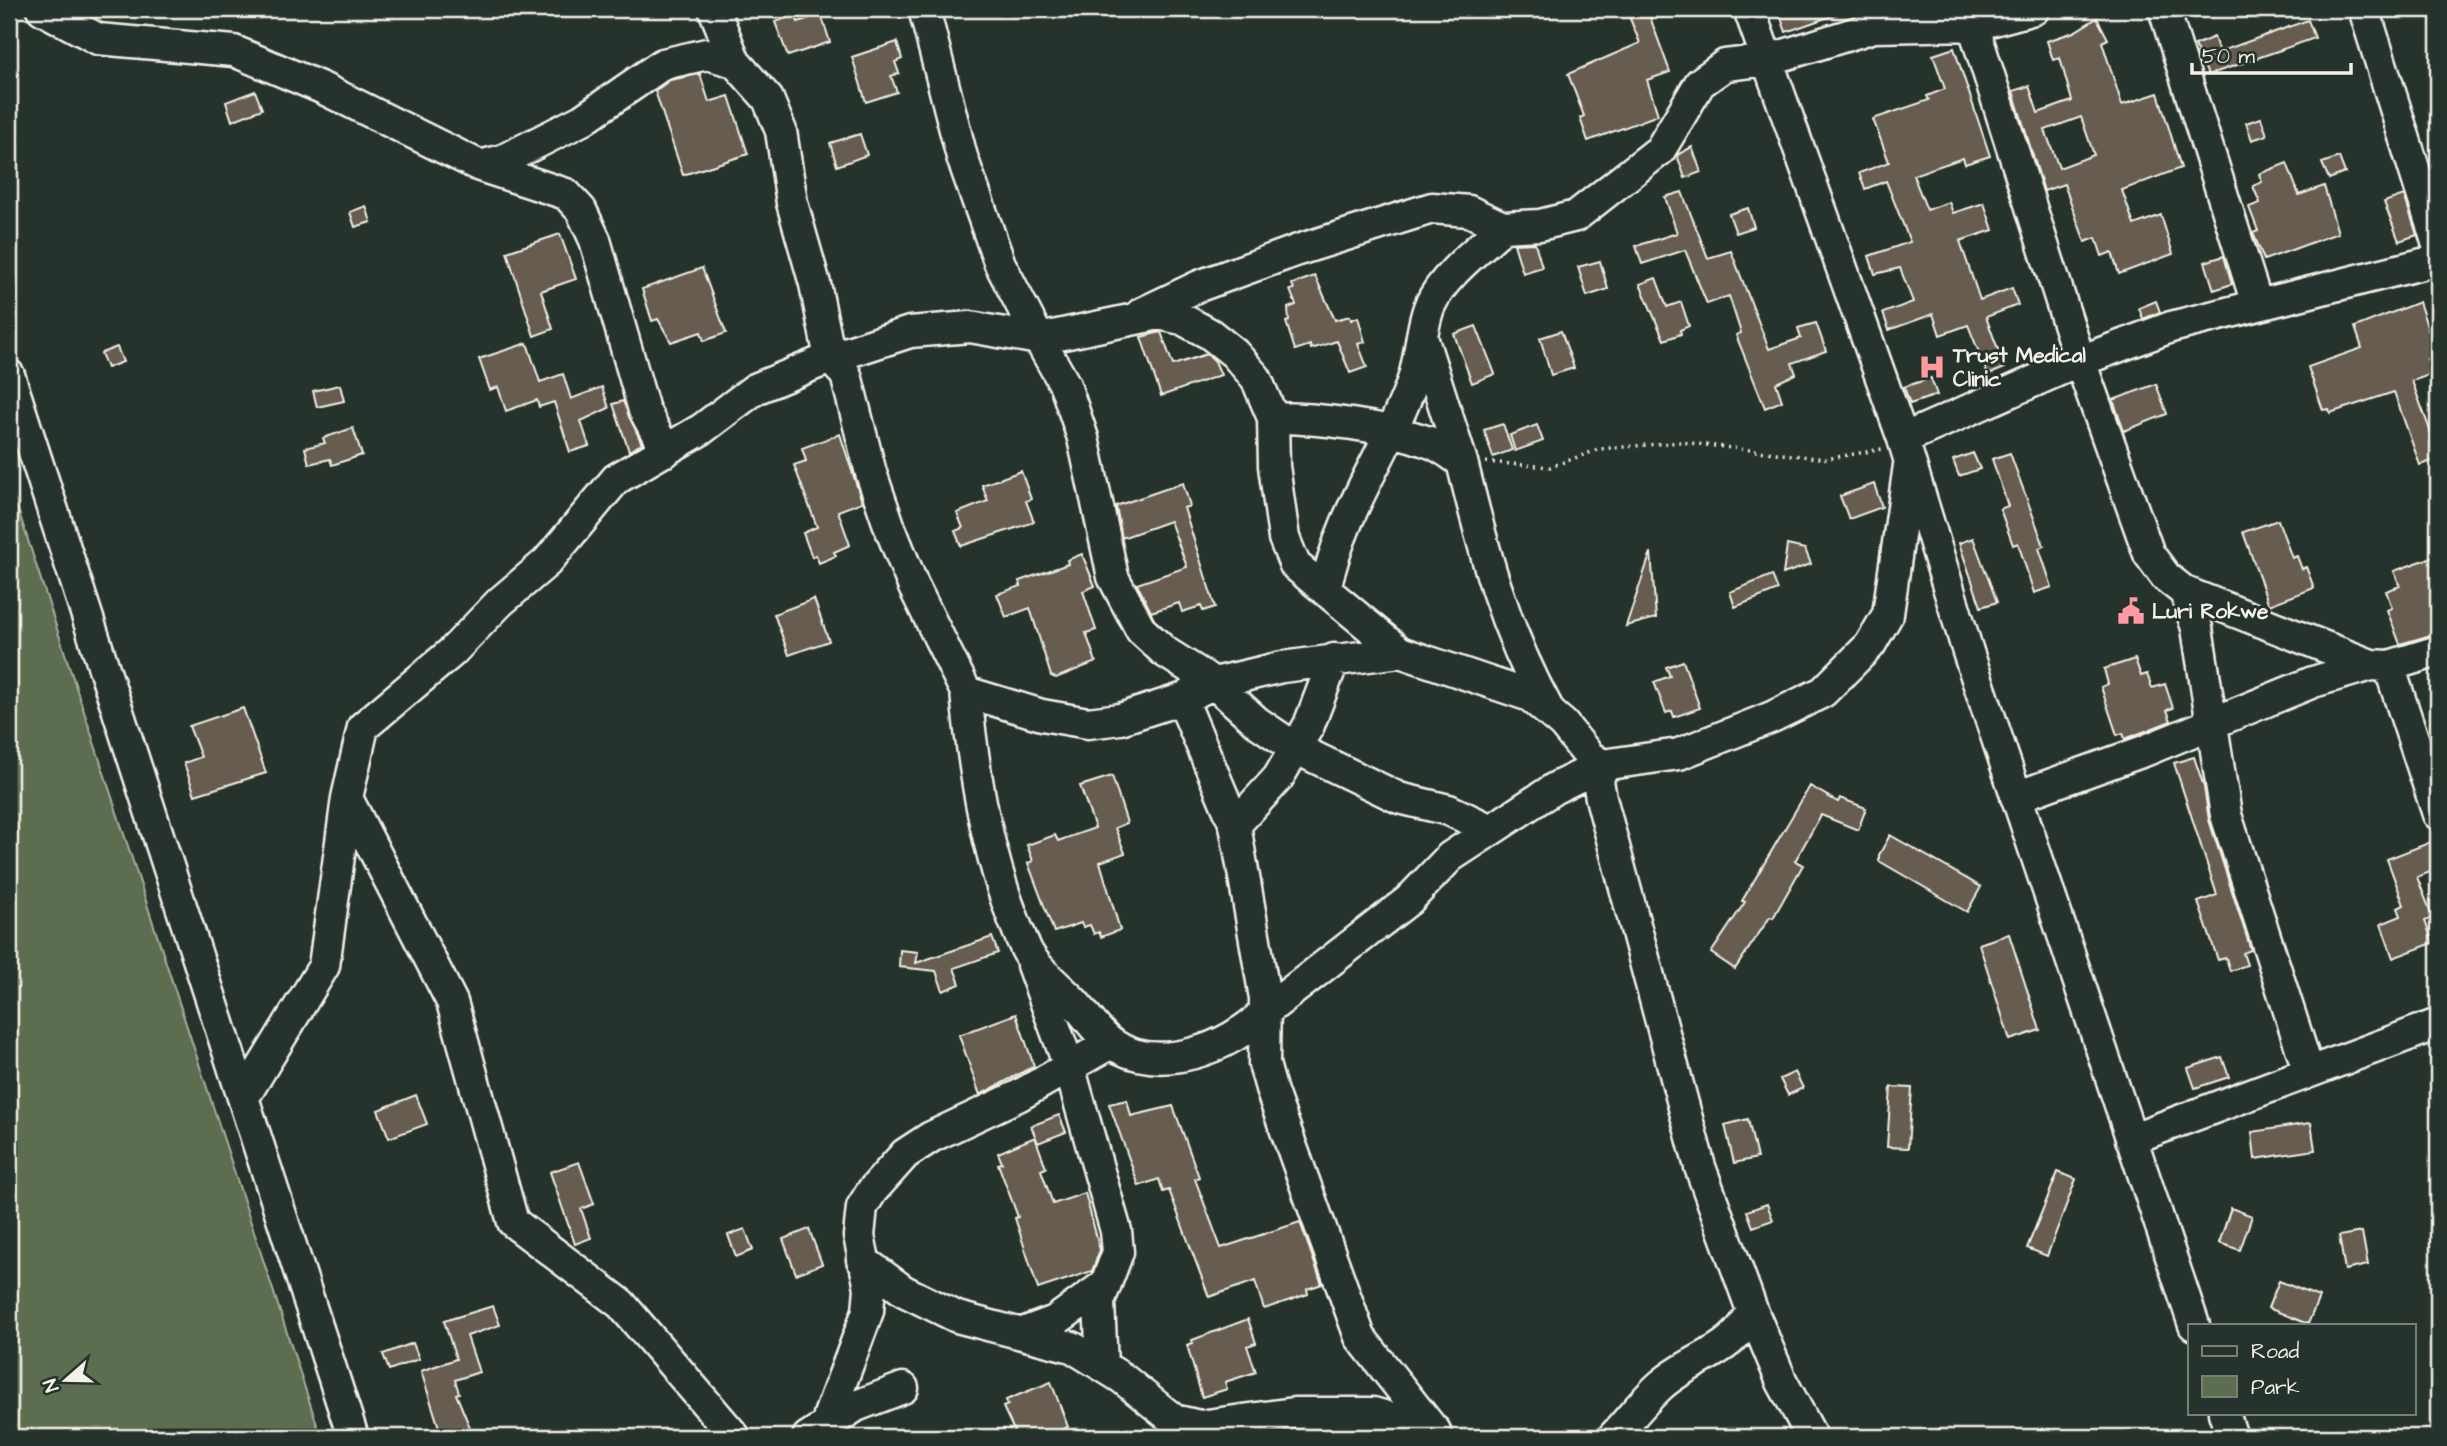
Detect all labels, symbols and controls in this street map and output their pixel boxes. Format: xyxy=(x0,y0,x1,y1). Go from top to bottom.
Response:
scale bar xyxy=(2192,32,2351,76)
text: 50 m xyxy=(2202,42,2256,71)
place label: Trust Medical Clinic xyxy=(1952,341,2086,394)
hospital icon: Trust Medical Clinic xyxy=(1917,352,1947,382)
public building icon: Luri Rokwe xyxy=(2116,596,2146,626)
place label: Luri Rokwe xyxy=(2152,597,2269,626)
legend xyxy=(2188,1324,2416,1414)
text: Road xyxy=(2251,1337,2299,1366)
north arrow xyxy=(32,1344,102,1414)
text: Park xyxy=(2251,1373,2300,1402)
text: N xyxy=(37,1375,66,1396)

